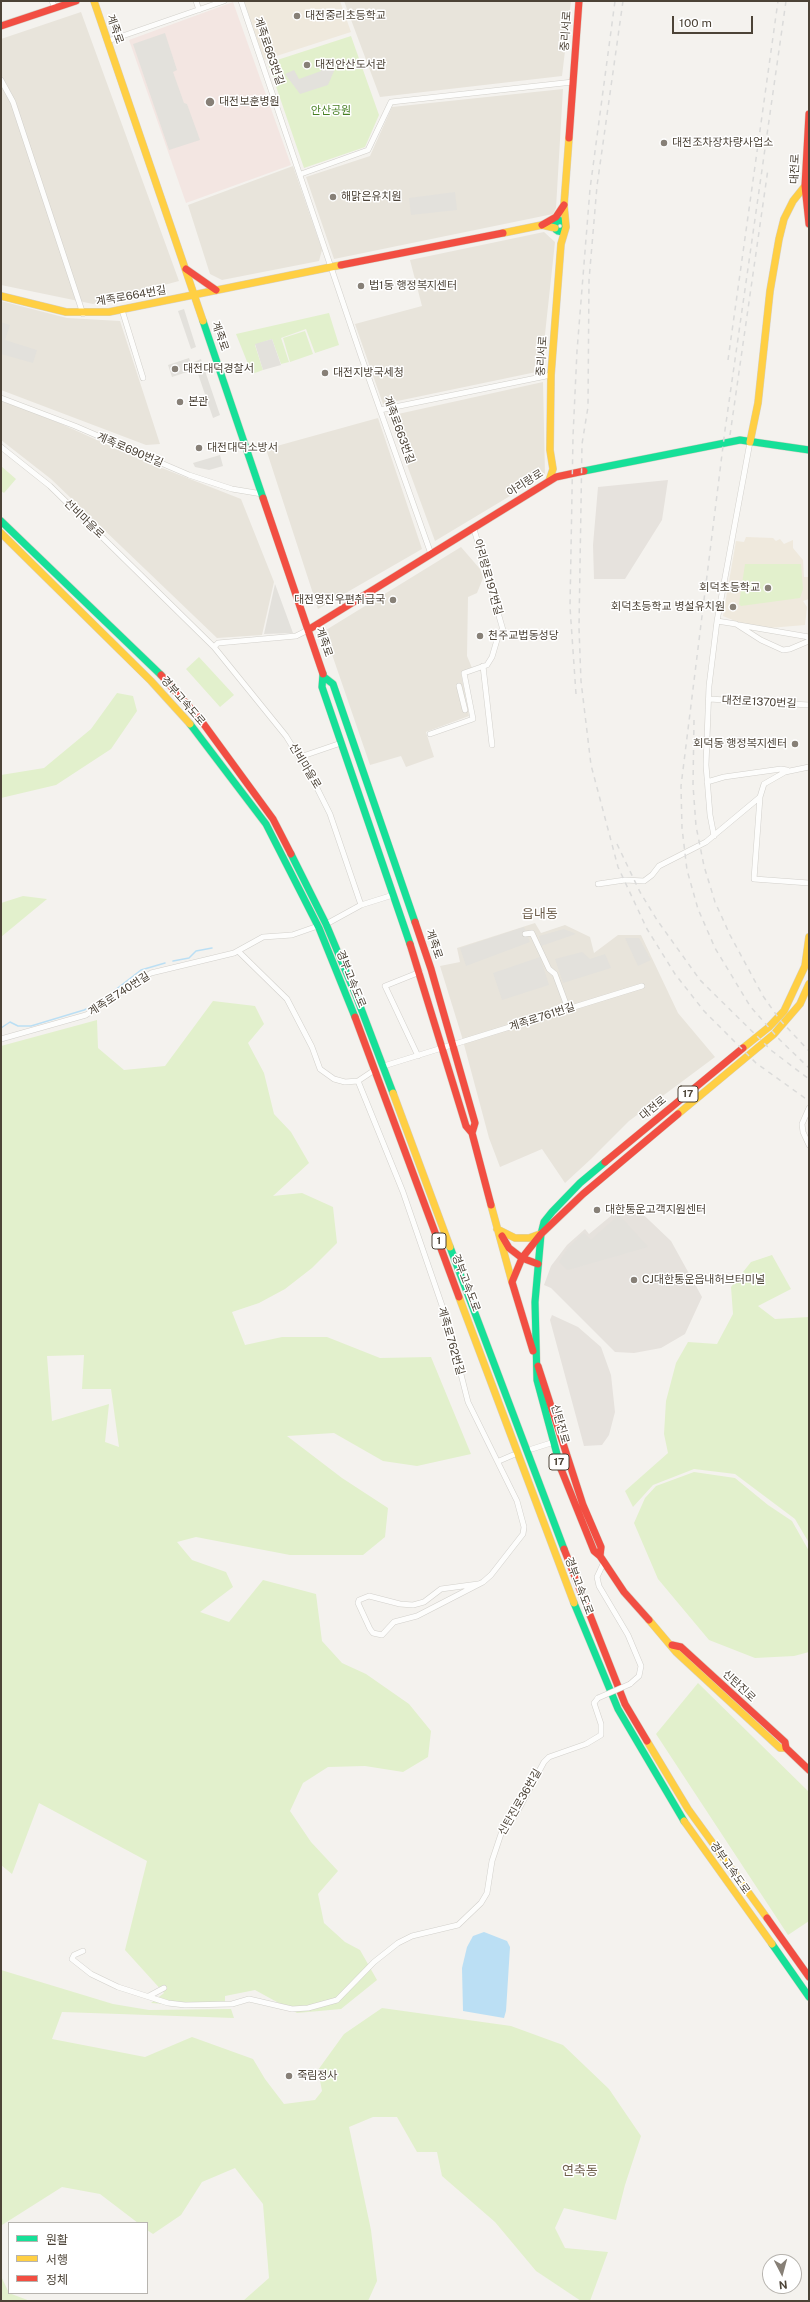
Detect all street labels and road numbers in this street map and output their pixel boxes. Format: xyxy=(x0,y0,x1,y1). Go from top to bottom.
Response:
street label: 중리서로 xyxy=(558,10,574,52)
street label: 계족로 xyxy=(104,12,126,46)
street label: 계족로663번길 xyxy=(251,15,287,87)
street label: 대전로 xyxy=(788,154,802,184)
street label: 계족로664번길 xyxy=(95,283,167,309)
street label: 계족로 xyxy=(209,319,231,353)
street label: 중리서로 xyxy=(534,335,550,377)
street label: 계족로663번길 xyxy=(381,394,417,466)
street label: 계족로690번길 xyxy=(95,430,165,470)
street label: 아리랑로 xyxy=(504,467,546,499)
street label: 선비마을로 xyxy=(61,497,107,541)
street label: 아리랑로197번길 xyxy=(471,537,505,617)
street label: 계족로 xyxy=(313,625,335,659)
street label: 경부고속도로 xyxy=(158,674,208,728)
street label: 대전로1370번길 xyxy=(721,693,797,711)
street label: 선비마을로 xyxy=(286,741,324,791)
street label: 계족로 xyxy=(423,927,445,961)
street label: 경부고속도로 xyxy=(334,948,368,1010)
street label: 계족로740번길 xyxy=(86,969,152,1019)
street label: 계족로761번길 xyxy=(507,1000,577,1034)
road number: 17 xyxy=(678,1086,698,1102)
street label: 대전로 xyxy=(637,1093,669,1123)
road number: 1 xyxy=(432,1233,446,1249)
street label: 경부고속도로 xyxy=(449,1252,483,1314)
street label: 계족로762번길 xyxy=(435,1305,467,1377)
street label: 신탄진로 xyxy=(548,1403,572,1445)
road number: 17 xyxy=(549,1454,569,1470)
street label: 경부고속도로 xyxy=(562,1555,596,1617)
street label: 신탄진로 xyxy=(720,1667,758,1705)
street label: 신탄진로36번길 xyxy=(496,1766,544,1838)
street label: 경부고속도로 xyxy=(707,1839,753,1897)

